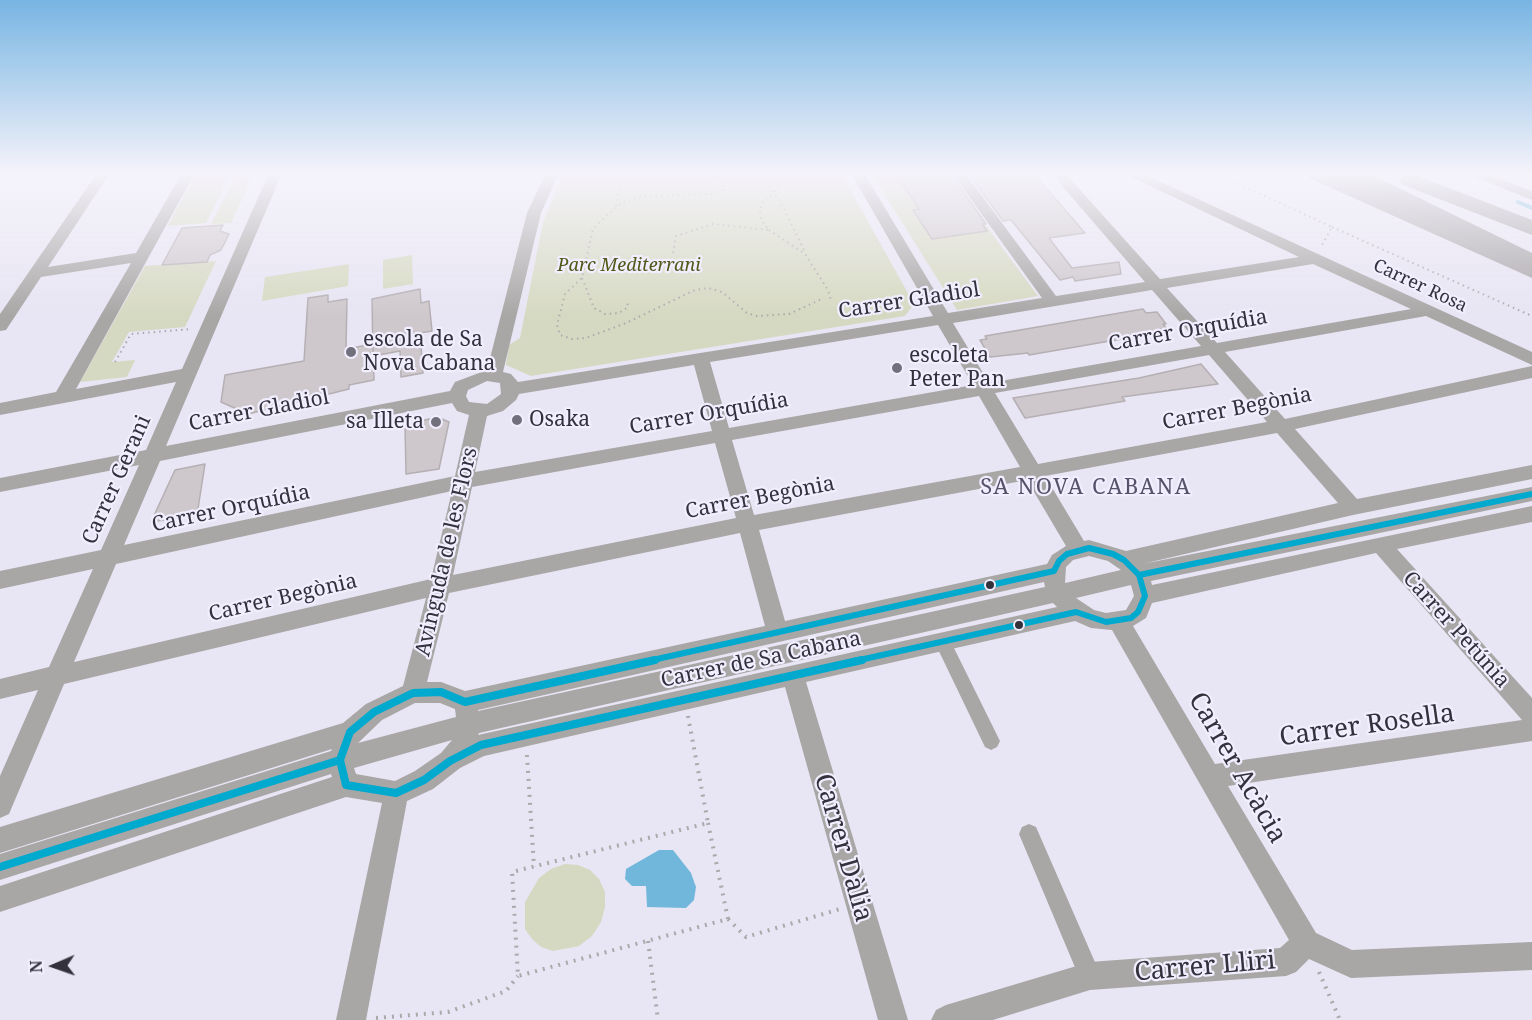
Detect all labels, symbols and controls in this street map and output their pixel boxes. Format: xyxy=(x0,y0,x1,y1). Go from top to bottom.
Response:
park label: Parc Mediterrani xyxy=(557,255,701,277)
street label: Carrer Rosa xyxy=(1369,255,1471,317)
street label: Carrer Gladiol xyxy=(837,277,981,325)
street label: Carrer Orquídia xyxy=(1107,305,1269,357)
place label: escola de Sa Nova Cabana xyxy=(363,327,495,377)
place label: escoleta Peter Pan xyxy=(909,343,1005,393)
marker: escola de Sa Nova Cabana xyxy=(344,345,358,359)
marker: escoleta Peter Pan xyxy=(890,361,904,375)
street label: Carrer Begònia xyxy=(1160,382,1314,436)
street label: Carrer Gladiol xyxy=(187,385,331,437)
street label: Carrer Orquídia xyxy=(628,388,790,440)
place label: Osaka xyxy=(529,407,590,433)
place label: sa Illeta xyxy=(346,409,424,435)
street label: Carrer Gerani xyxy=(77,411,157,549)
marker: Osaka xyxy=(510,413,524,427)
marker: sa Illeta xyxy=(429,415,443,429)
street label: Avinguda de les Flors xyxy=(411,445,483,659)
street label: Carrer Begònia xyxy=(683,471,837,525)
district label: SA NOVA CABANA xyxy=(980,475,1192,501)
street label: Carrer Orquídia xyxy=(150,480,312,538)
street label: Carrer Petúnia xyxy=(1397,567,1515,693)
street label: Carrer Begònia xyxy=(206,569,360,627)
unlabelled marker xyxy=(984,579,996,591)
unlabelled marker xyxy=(1013,619,1025,631)
street label: Carrer de Sa Cabana xyxy=(659,626,863,694)
street label: Carrer Acàcia xyxy=(1181,687,1293,849)
street label: Carrer Rosella xyxy=(1277,698,1457,754)
street label: Carrer Dàlia xyxy=(807,770,879,926)
north arrow xyxy=(24,936,84,996)
street label: Carrer Lliri xyxy=(1133,945,1277,989)
text: N xyxy=(25,960,47,973)

